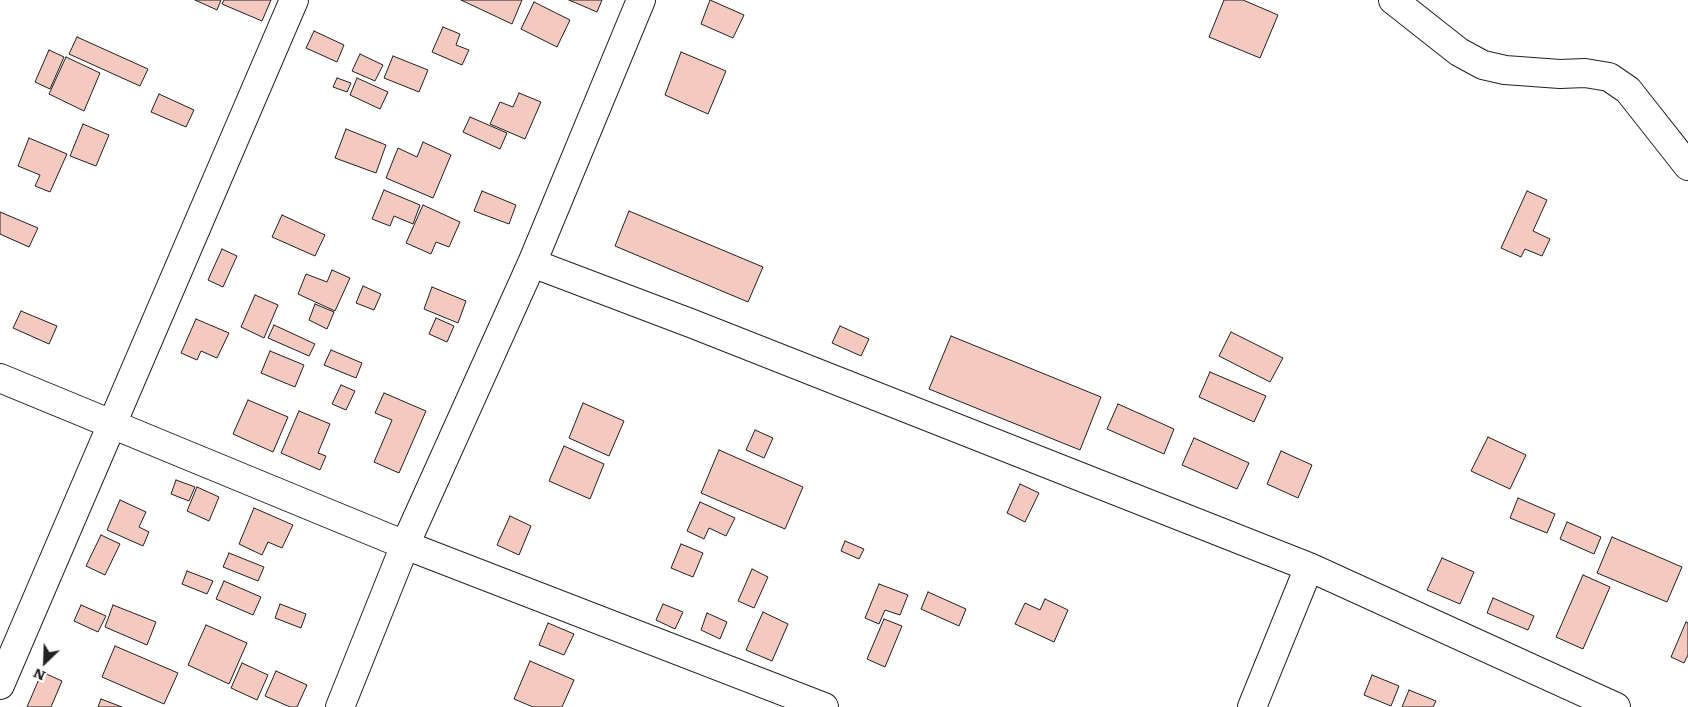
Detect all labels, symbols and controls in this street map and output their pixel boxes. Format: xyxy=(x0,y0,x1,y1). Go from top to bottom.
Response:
north arrow xyxy=(20,637,70,687)
text: N xyxy=(29,664,48,687)

